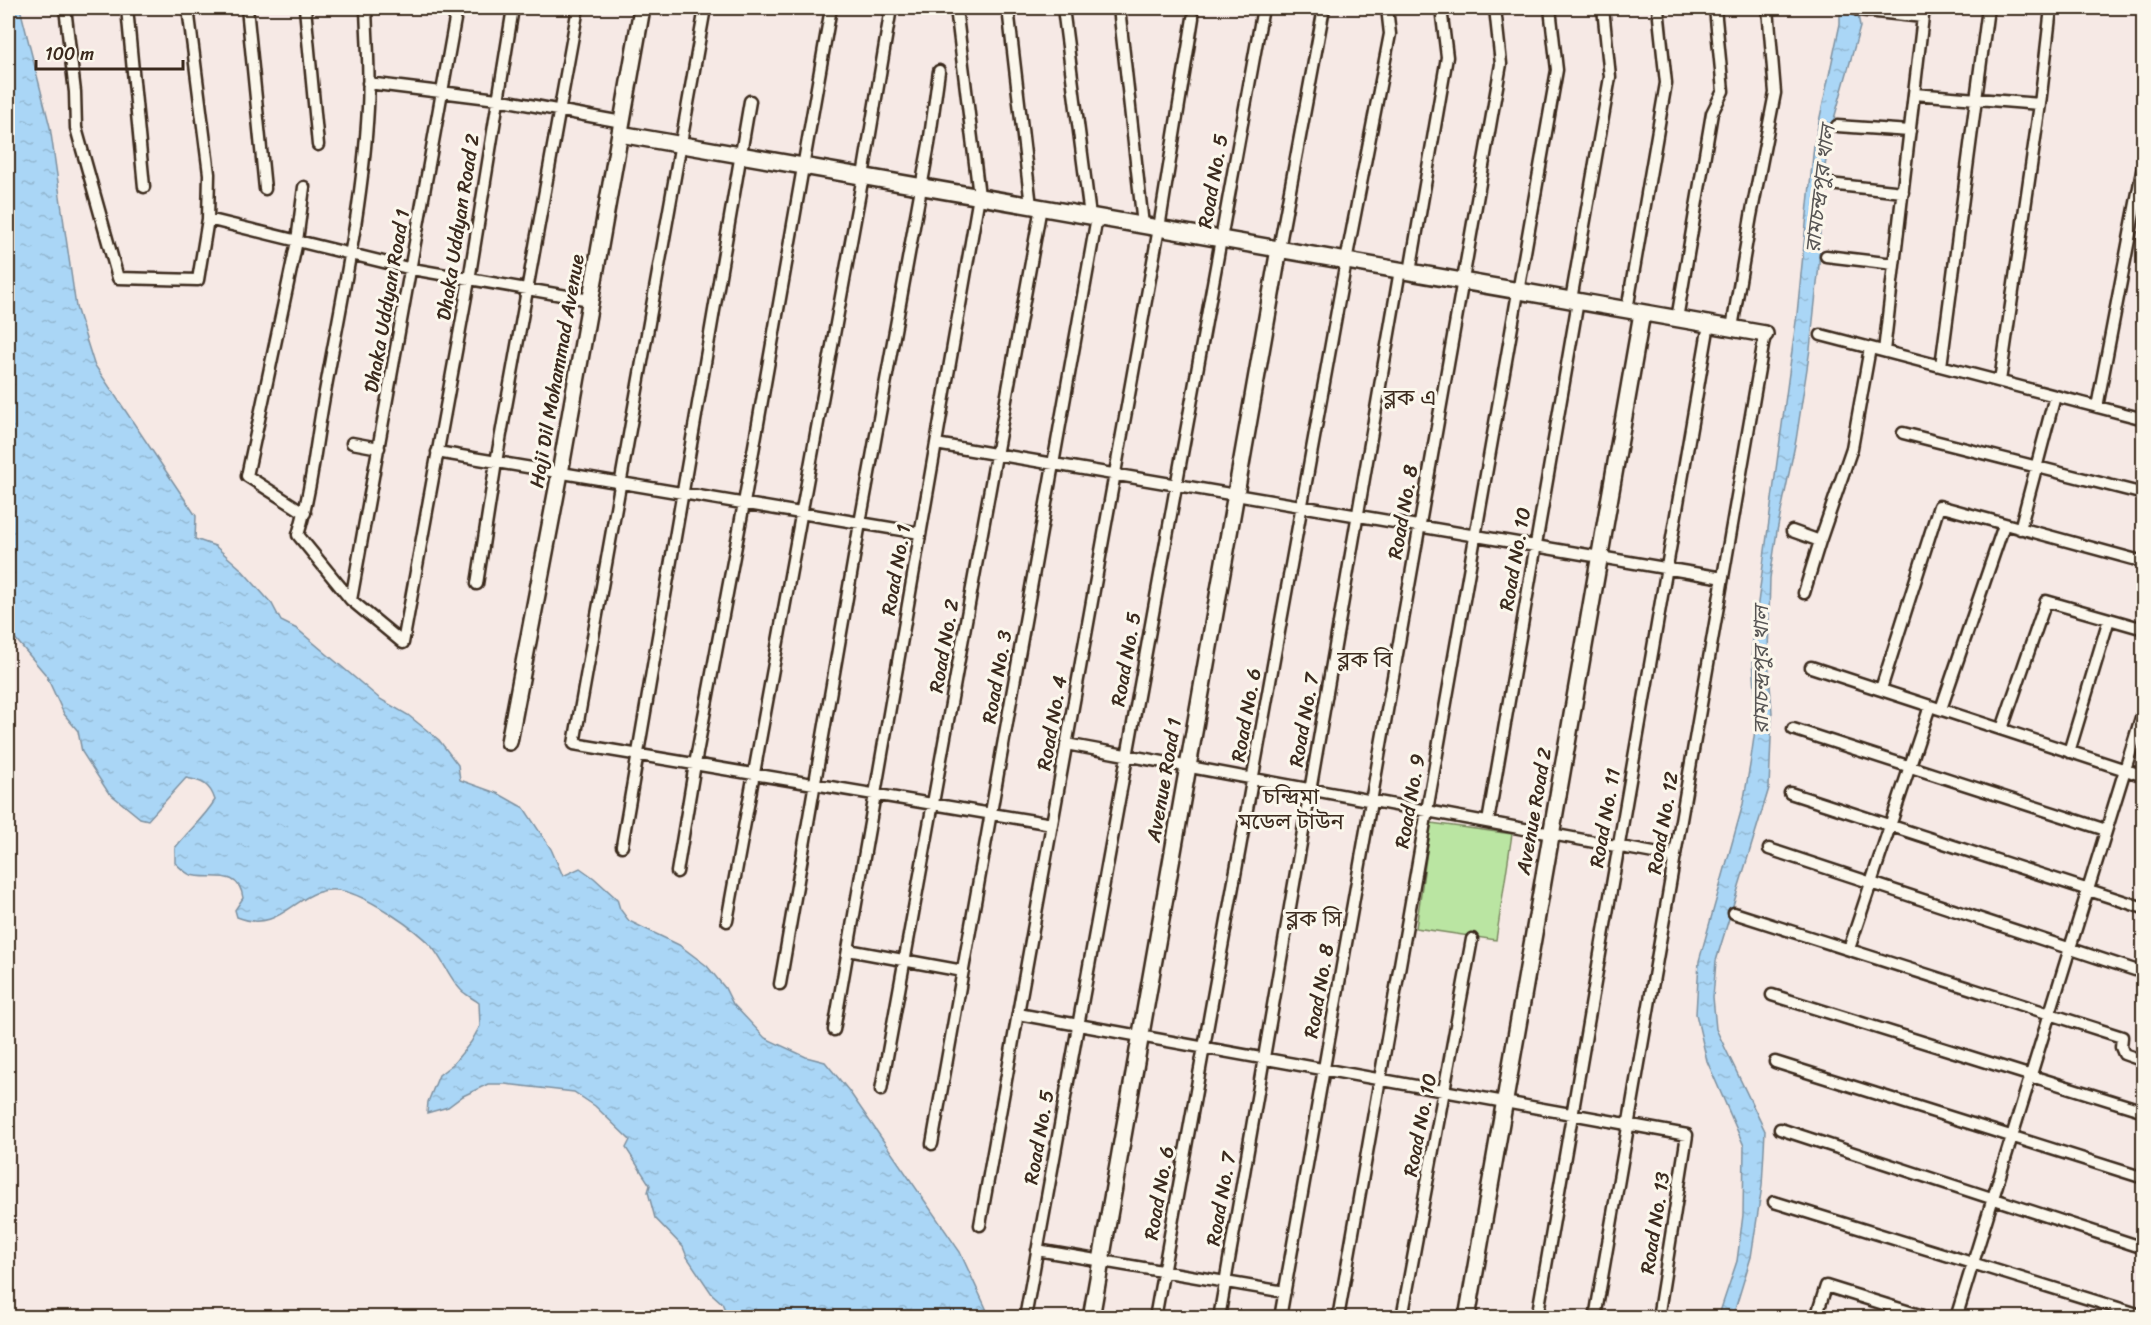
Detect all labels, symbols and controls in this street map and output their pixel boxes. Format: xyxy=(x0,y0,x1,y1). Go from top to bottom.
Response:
scale bar xyxy=(36,33,183,71)
text: 100 m xyxy=(45,38,94,70)
water label: রামচন্দ্রপুর খাল xyxy=(1793,119,1847,255)
street label: Dhaka Uddyan Road 2 xyxy=(426,131,490,323)
street label: Road No. 5 xyxy=(1187,131,1239,231)
street label: Dhaka Uddyan Road 1 xyxy=(354,206,420,396)
street label: Haji Dil Mohammad Avenue xyxy=(519,251,595,491)
district label: ব্লক এ xyxy=(1383,378,1436,417)
street label: Road No. 8 xyxy=(1377,462,1429,562)
street label: Road No. 10 xyxy=(1489,505,1541,613)
street label: Road No. 1 xyxy=(871,522,921,618)
street label: Road No. 2 xyxy=(919,596,970,696)
water label: রামচন্দ্রপুর খাল xyxy=(1742,602,1780,734)
street label: Road No. 5 xyxy=(1100,609,1152,709)
street label: Road No. 3 xyxy=(972,628,1022,726)
district label: ব্লক বি xyxy=(1336,640,1394,679)
street label: Road No. 6 xyxy=(1221,665,1271,765)
street label: Road No. 7 xyxy=(1279,669,1330,770)
street label: Road No. 4 xyxy=(1026,673,1078,773)
street label: Avenue Road 1 xyxy=(1136,715,1192,846)
street label: Avenue Road 2 xyxy=(1505,744,1562,878)
street label: Road No. 9 xyxy=(1384,751,1436,851)
street label: Road No. 11 xyxy=(1579,765,1631,871)
street label: Road No. 12 xyxy=(1637,769,1689,877)
district label: চন্দ্রিমা মডেল টাউন xyxy=(1237,777,1345,841)
district label: ব্লক সি xyxy=(1285,899,1342,938)
street label: Road No. 8 xyxy=(1293,941,1345,1041)
street label: Road No. 10 xyxy=(1393,1070,1447,1180)
street label: Road No. 5 xyxy=(1013,1087,1065,1187)
street label: Road No. 6 xyxy=(1134,1143,1184,1243)
street label: Road No. 7 xyxy=(1196,1148,1247,1249)
street label: Road No. 13 xyxy=(1630,1169,1680,1277)

